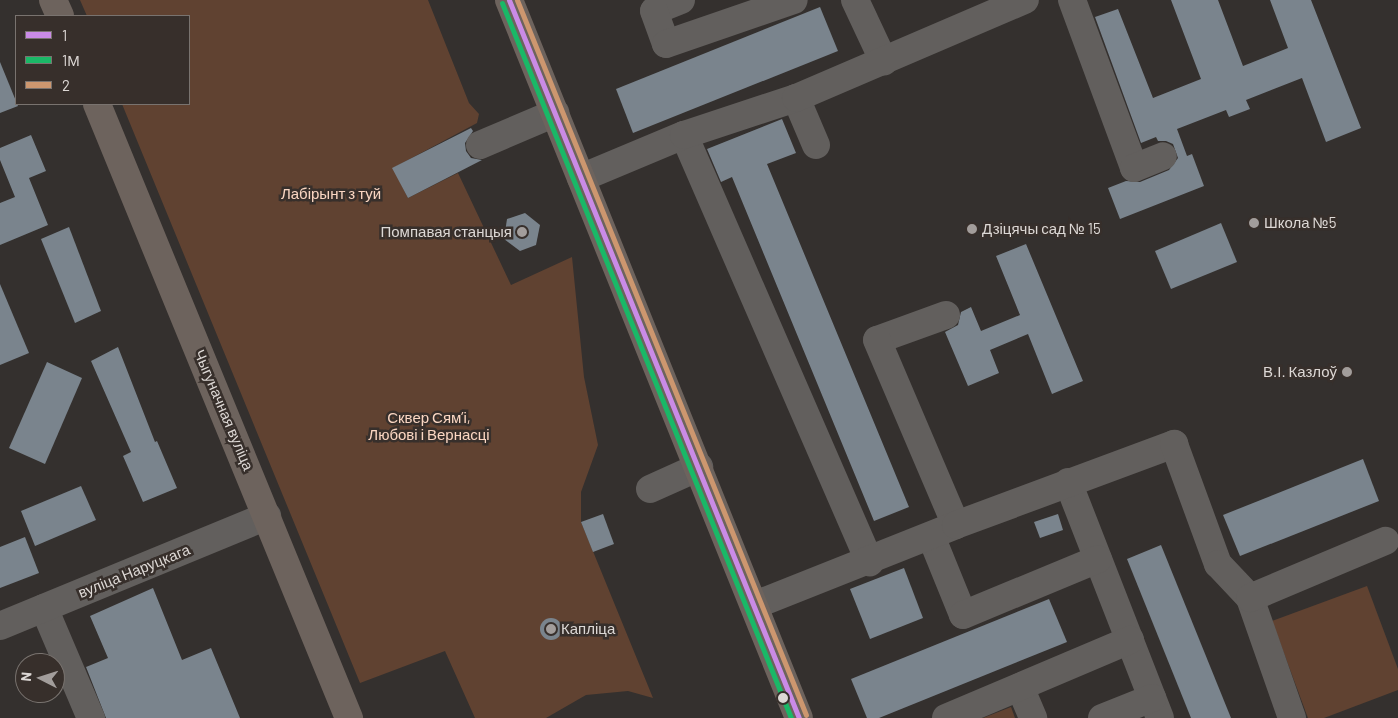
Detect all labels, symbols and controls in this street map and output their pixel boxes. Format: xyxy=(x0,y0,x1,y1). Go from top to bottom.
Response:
legend xyxy=(15,15,190,105)
text: 1 xyxy=(62,26,67,44)
text: 1М xyxy=(62,51,80,69)
text: 2 xyxy=(62,76,70,94)
park label: Лабірынт з туй xyxy=(281,185,381,203)
place label: Школа №5 xyxy=(1264,214,1336,232)
marker: Школа №5 xyxy=(1248,217,1260,229)
place label: Дзіцячы сад № 15 xyxy=(982,220,1101,238)
place label: Помпавая станцыя xyxy=(381,223,512,241)
marker: Дзіцячы сад № 15 xyxy=(966,223,978,235)
marker: Помпавая станцыя xyxy=(516,226,528,238)
street label: Чыгуначная вуліца xyxy=(190,347,258,473)
place label: В.І. Казлоў xyxy=(1263,363,1337,381)
marker: В.І. Казлоў xyxy=(1341,366,1353,378)
park label: Сквер Сямʼі, Любові і Вернасці xyxy=(368,408,490,443)
street label: вуліца Наруцкага xyxy=(75,540,193,602)
place label: Капліца xyxy=(561,620,615,638)
marker: Капліца xyxy=(545,623,557,635)
north arrow xyxy=(15,653,65,703)
text: N xyxy=(17,671,34,682)
unlabelled marker xyxy=(778,693,788,703)

